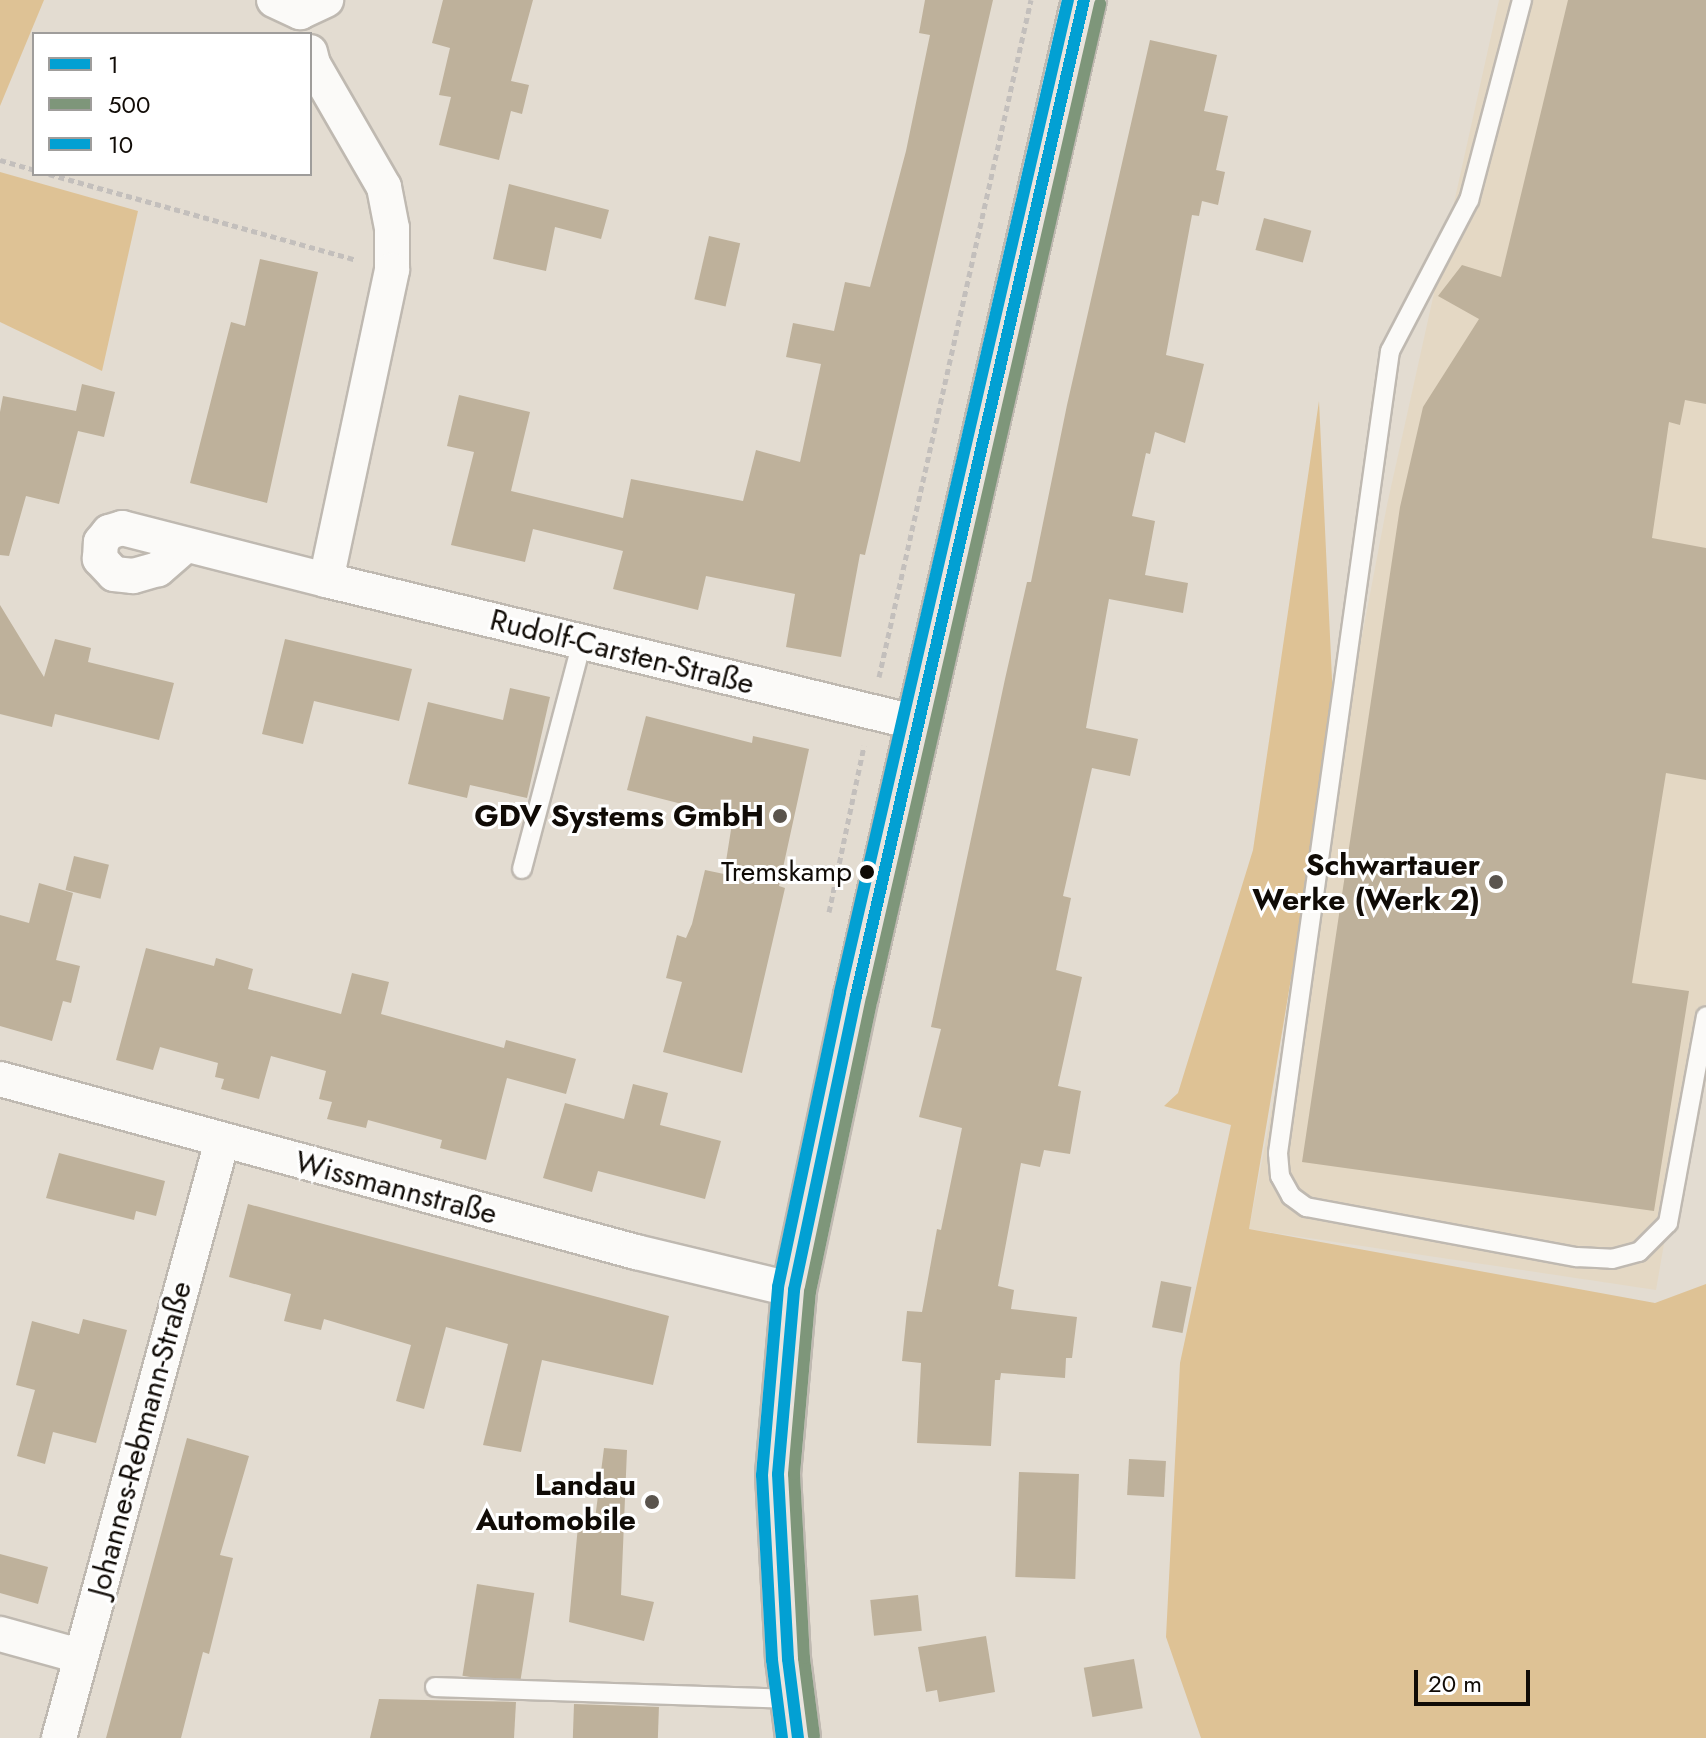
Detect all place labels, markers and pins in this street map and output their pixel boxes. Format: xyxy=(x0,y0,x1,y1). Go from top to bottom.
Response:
place label: GDV Systems GmbH xyxy=(474,798,764,834)
marker: GDV Systems GmbH xyxy=(771,807,789,825)
place label: Schwartauer Werke (Werk 2) xyxy=(1252,847,1480,918)
place label: Tremskamp xyxy=(721,855,852,889)
marker: Tremskamp xyxy=(859,864,875,880)
marker: Schwartauer Werke (Werk 2) xyxy=(1487,873,1505,891)
place label: Landau Automobile xyxy=(476,1467,636,1538)
marker: Landau Automobile xyxy=(643,1493,661,1511)

